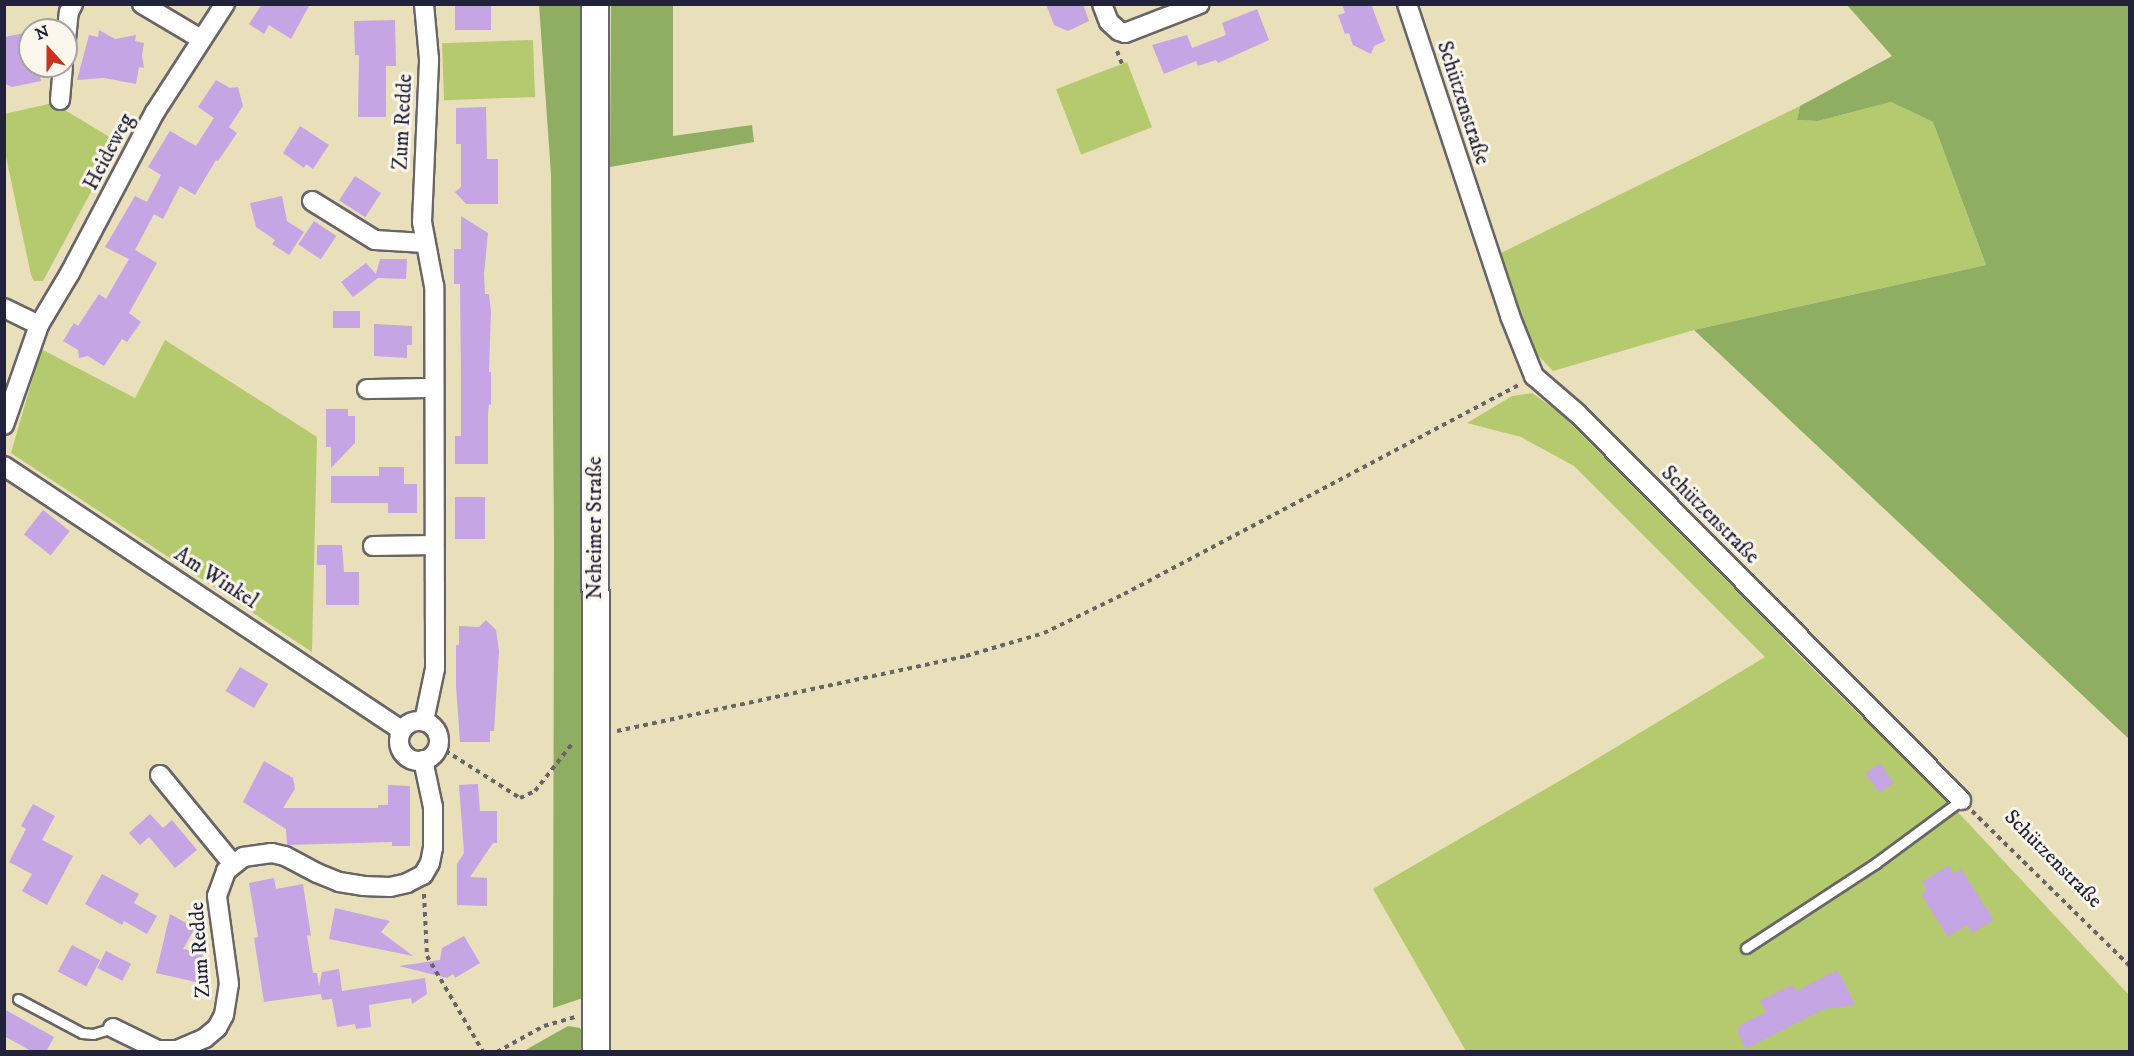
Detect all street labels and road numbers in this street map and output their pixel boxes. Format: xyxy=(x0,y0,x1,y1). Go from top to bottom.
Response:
street label: Schützenstraße xyxy=(1431,38,1495,168)
street label: Zum Redde xyxy=(388,73,418,171)
street label: Heideweg xyxy=(78,109,140,195)
street label: Neheimer Straße xyxy=(582,456,608,600)
street label: Schützenstraße xyxy=(1656,461,1764,569)
street label: Am Winkel xyxy=(170,542,262,614)
street label: Schützenstraße xyxy=(1999,805,2107,913)
street label: Zum Redde xyxy=(184,901,216,999)

